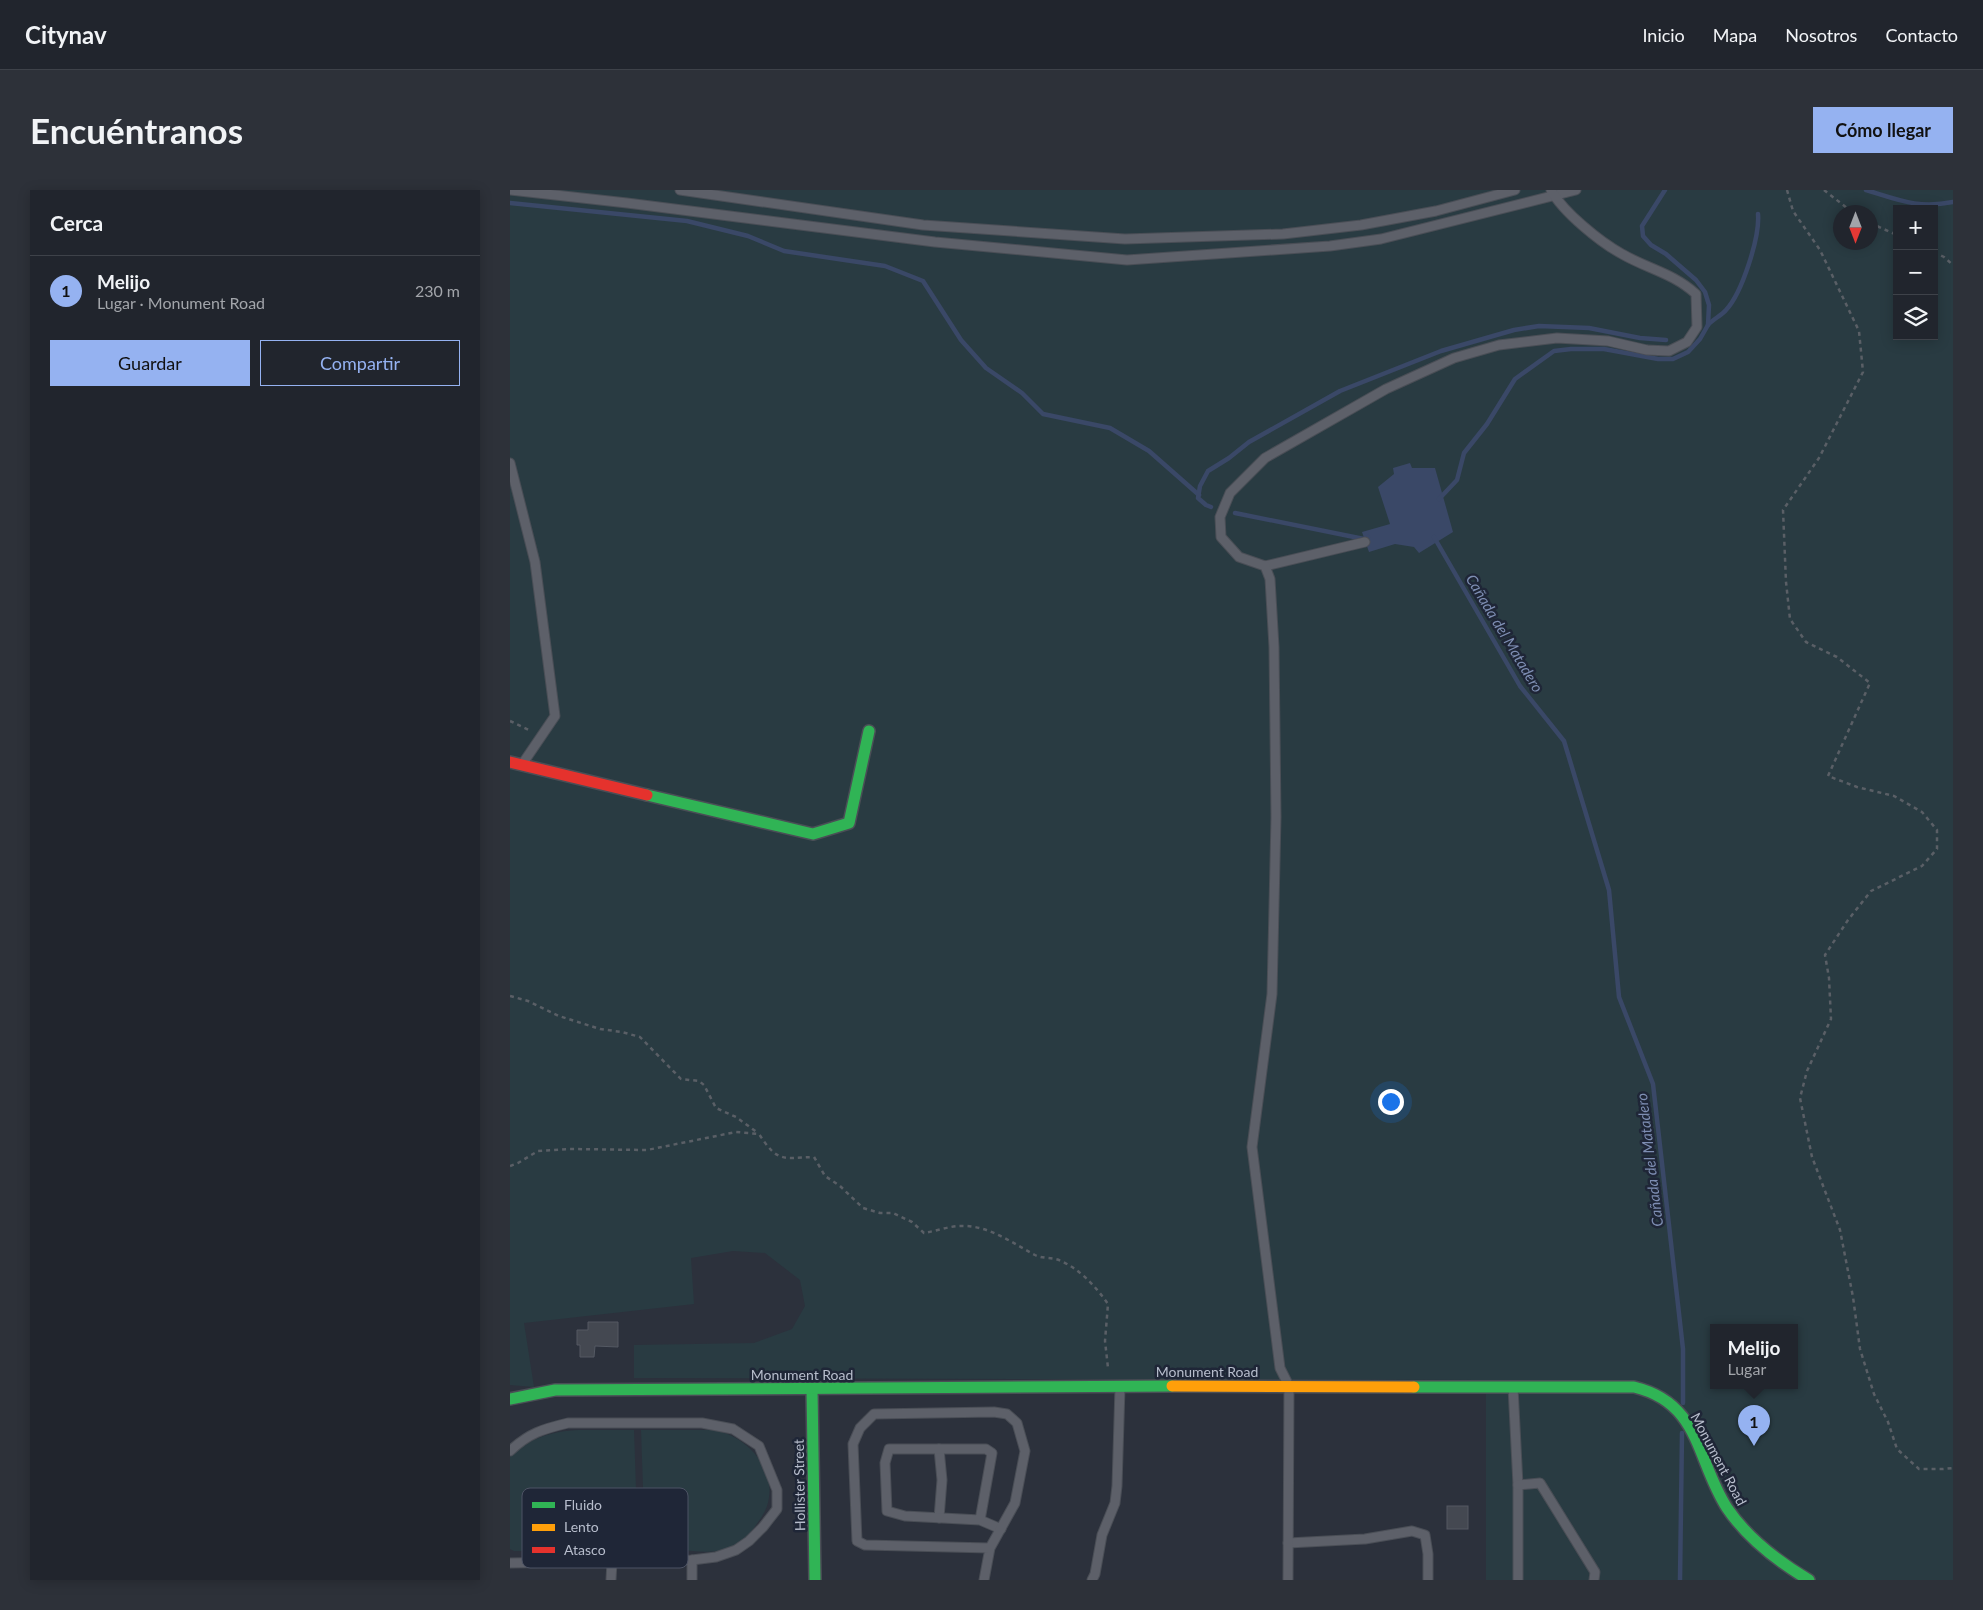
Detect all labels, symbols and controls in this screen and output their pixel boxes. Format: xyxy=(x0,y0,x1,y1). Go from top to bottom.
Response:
text: Citynav xyxy=(25,20,107,49)
text: Inicio xyxy=(1642,24,1685,46)
text: Mapa xyxy=(1713,24,1757,46)
text: Nosotros xyxy=(1785,24,1857,46)
text: Contacto xyxy=(1885,24,1958,46)
button: Cómo llegar xyxy=(1813,107,1953,153)
text: Encuéntranos xyxy=(30,109,243,151)
north arrow xyxy=(1833,205,1878,250)
map controls xyxy=(1893,205,1938,340)
button: + xyxy=(1893,205,1938,250)
text: Cerca xyxy=(50,210,103,235)
button: − xyxy=(1893,250,1938,295)
text: Melijo xyxy=(97,270,150,293)
text: 1 xyxy=(61,281,71,300)
text: 230 m xyxy=(415,281,460,300)
text: Lugar · Monument Road xyxy=(97,293,265,312)
button: layers xyxy=(1893,295,1938,340)
button: Guardar xyxy=(50,340,250,386)
button: Compartir xyxy=(260,340,460,386)
water label: Cañada del Matadero xyxy=(1463,571,1547,696)
your location xyxy=(1378,1089,1404,1115)
water label: Cañada del Matadero xyxy=(1632,1092,1666,1228)
popup xyxy=(1710,1324,1798,1389)
text: Melijo xyxy=(1727,1336,1781,1359)
text: Lugar xyxy=(1727,1359,1766,1378)
street label: Monument Road xyxy=(1156,1363,1258,1380)
street label: Monument Road xyxy=(751,1366,853,1383)
pin: 1 xyxy=(1738,1405,1770,1446)
street label: Monument Road xyxy=(1687,1410,1751,1508)
street label: Hollister Street xyxy=(790,1439,808,1531)
legend xyxy=(522,1488,688,1568)
text: Fluido xyxy=(564,1496,602,1513)
text: Lento xyxy=(564,1518,599,1535)
text: Atasco xyxy=(564,1541,606,1558)

